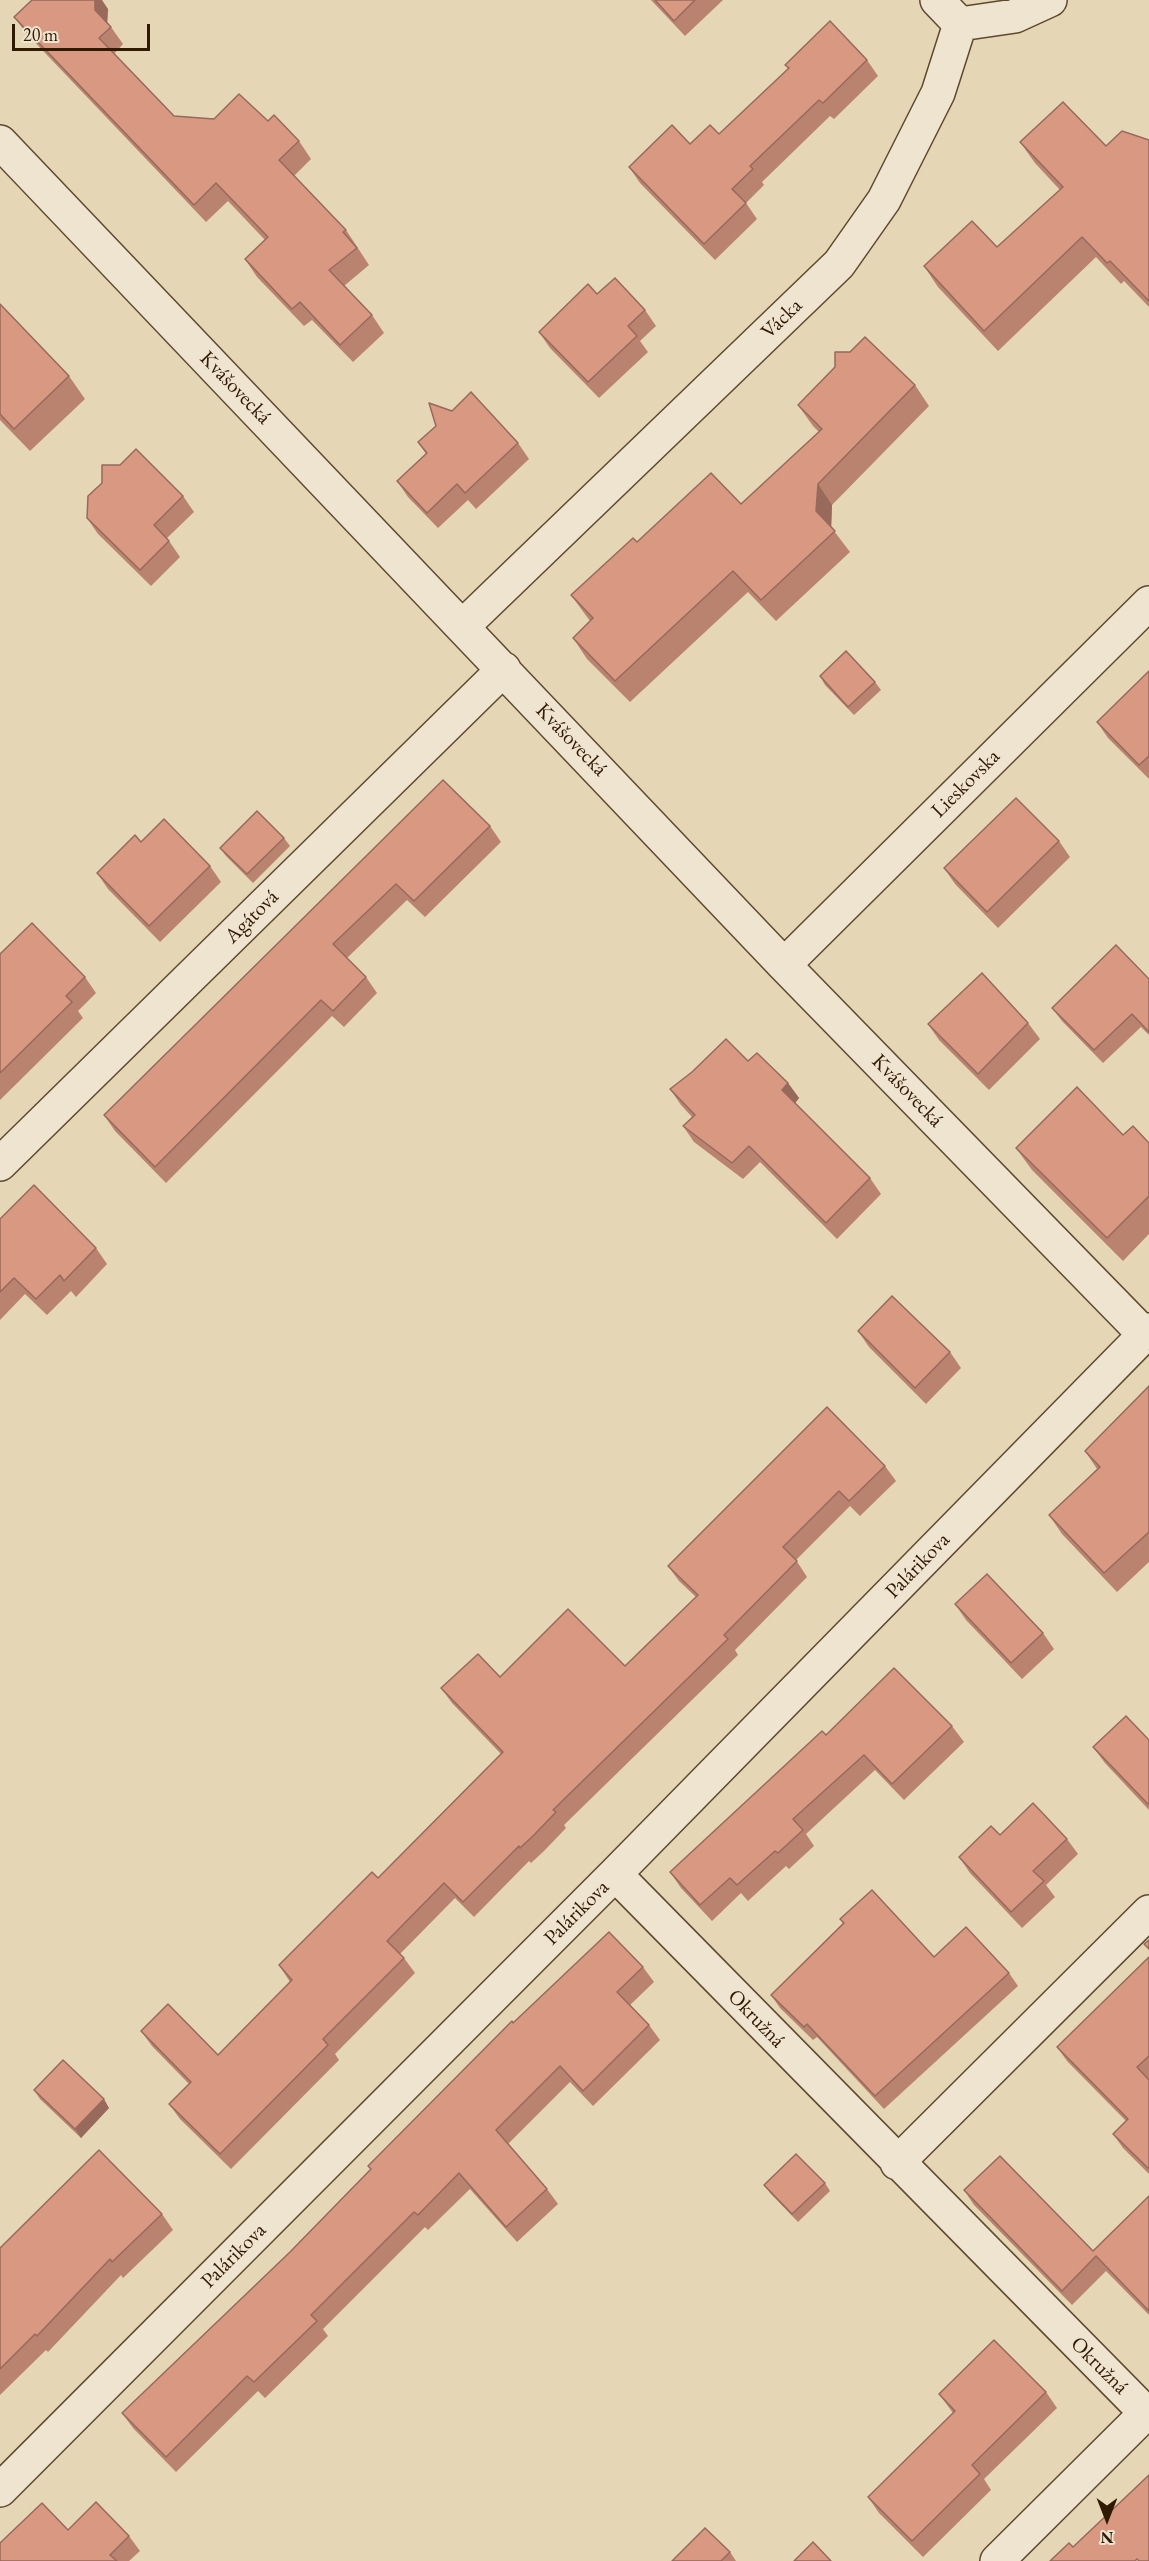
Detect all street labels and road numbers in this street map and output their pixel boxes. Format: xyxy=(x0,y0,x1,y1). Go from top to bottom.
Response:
street label: Vácka xyxy=(756,294,808,344)
street label: Kvášovecká xyxy=(194,346,276,430)
street label: Kvášovecká xyxy=(530,698,612,782)
street label: Lieskovska xyxy=(927,745,1005,823)
street label: Agátová xyxy=(220,885,284,949)
street label: Kvášovecká xyxy=(866,1049,948,1133)
street label: Palárikova xyxy=(881,1528,955,1604)
street label: Palárikova xyxy=(539,1875,615,1951)
street label: Okružná xyxy=(722,1985,790,2053)
street label: Palárikova xyxy=(196,2218,272,2294)
street label: Okružná xyxy=(1065,2332,1133,2400)

